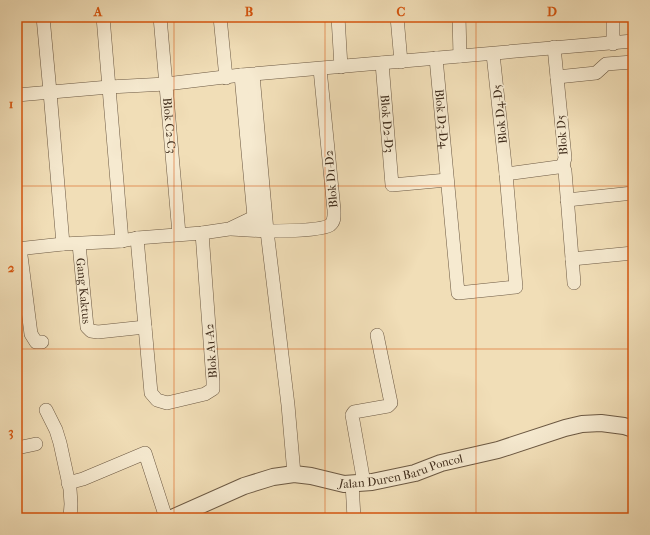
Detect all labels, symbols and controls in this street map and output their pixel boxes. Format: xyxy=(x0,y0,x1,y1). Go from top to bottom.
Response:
text: A xyxy=(93,4,103,19)
text: B xyxy=(245,4,254,19)
text: C xyxy=(397,4,406,19)
text: D xyxy=(547,4,557,19)
street label: Blok D4-D5 xyxy=(490,84,510,144)
street label: Blok D3-D4 xyxy=(432,89,452,150)
street label: Blok D2-D3 xyxy=(378,94,396,154)
text: 1 xyxy=(9,96,14,111)
street label: Blok C2-C3 xyxy=(160,97,179,154)
street label: Blok D5 xyxy=(554,114,570,156)
street label: Blok D1-D2 xyxy=(322,150,340,208)
street label: Gang Kaktus xyxy=(73,257,94,325)
text: 2 xyxy=(8,260,15,275)
street label: Blok A1-A2 xyxy=(202,323,220,379)
text: 3 xyxy=(8,424,14,440)
street label: Jalan Duren Baru Poncol xyxy=(336,451,465,491)

